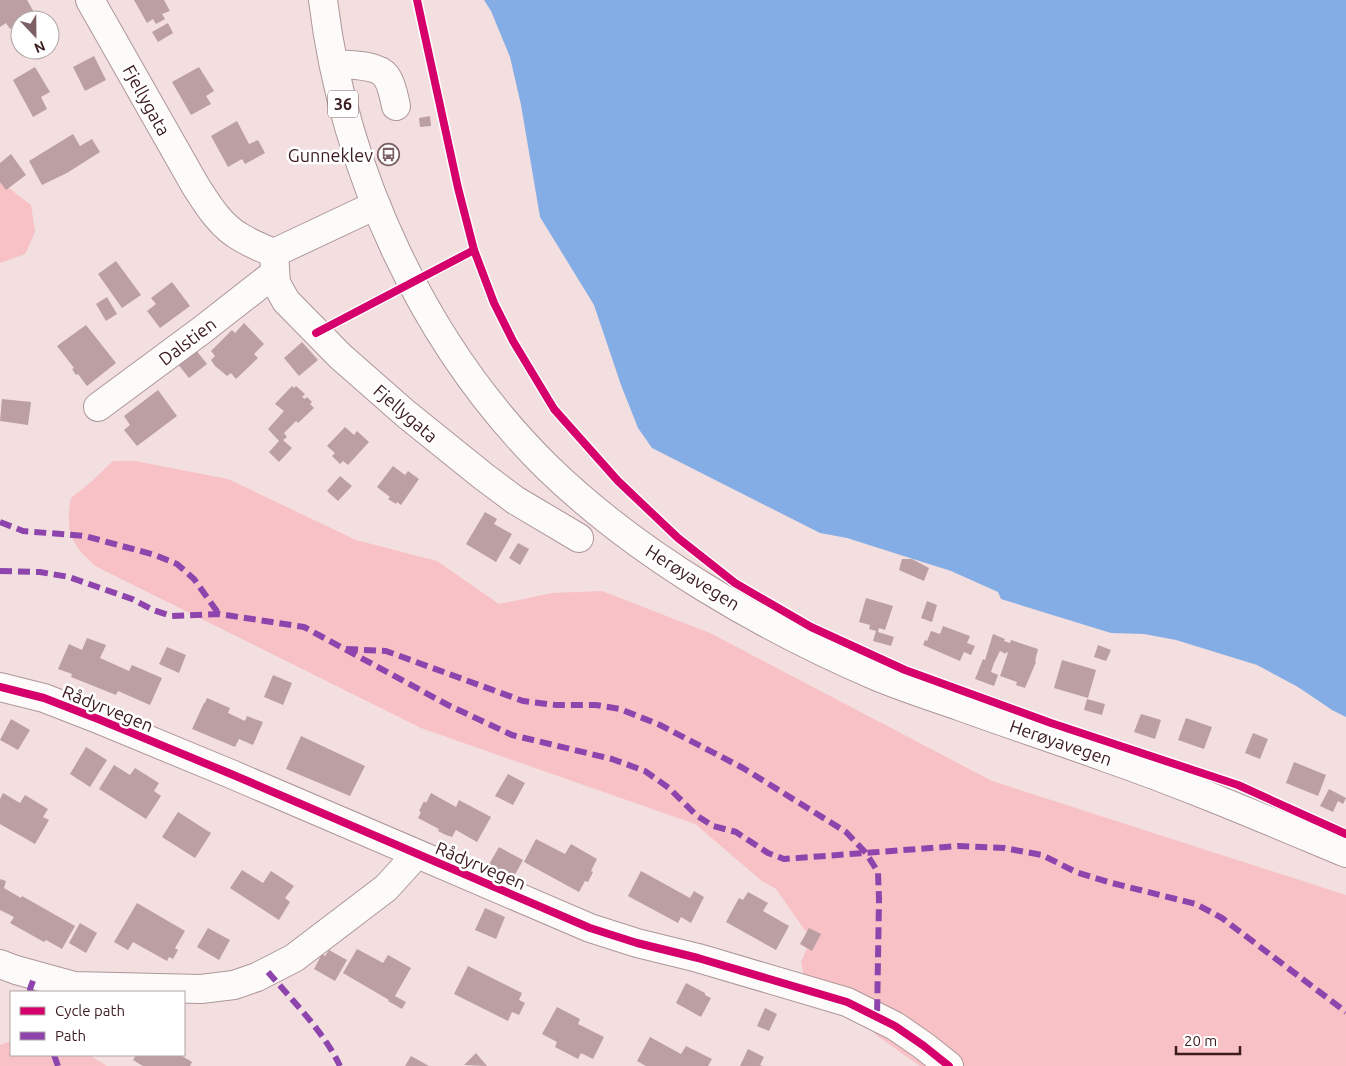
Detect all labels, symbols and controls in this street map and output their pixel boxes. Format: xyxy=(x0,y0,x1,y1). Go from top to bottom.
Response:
north arrow xyxy=(10,10,60,60)
text: N xyxy=(32,38,48,56)
street label: Fjellygata xyxy=(119,61,175,139)
road number: 36 xyxy=(328,90,358,118)
bus stop icon: Gunneklev xyxy=(377,143,401,167)
place label: Gunneklev xyxy=(288,145,373,165)
street label: Dalstien xyxy=(155,313,219,369)
street label: Fjellygata xyxy=(370,380,442,446)
street label: Herøyavegen xyxy=(642,540,744,614)
street label: Rådyrvegen xyxy=(60,681,156,735)
street label: Herøyavegen xyxy=(1007,715,1115,769)
street label: Rådyrvegen xyxy=(433,837,529,893)
legend xyxy=(10,991,185,1056)
text: Cycle path xyxy=(55,1002,125,1019)
scale bar xyxy=(1176,1024,1240,1056)
text: Path xyxy=(55,1027,86,1044)
text: 20 m xyxy=(1184,1032,1217,1049)

